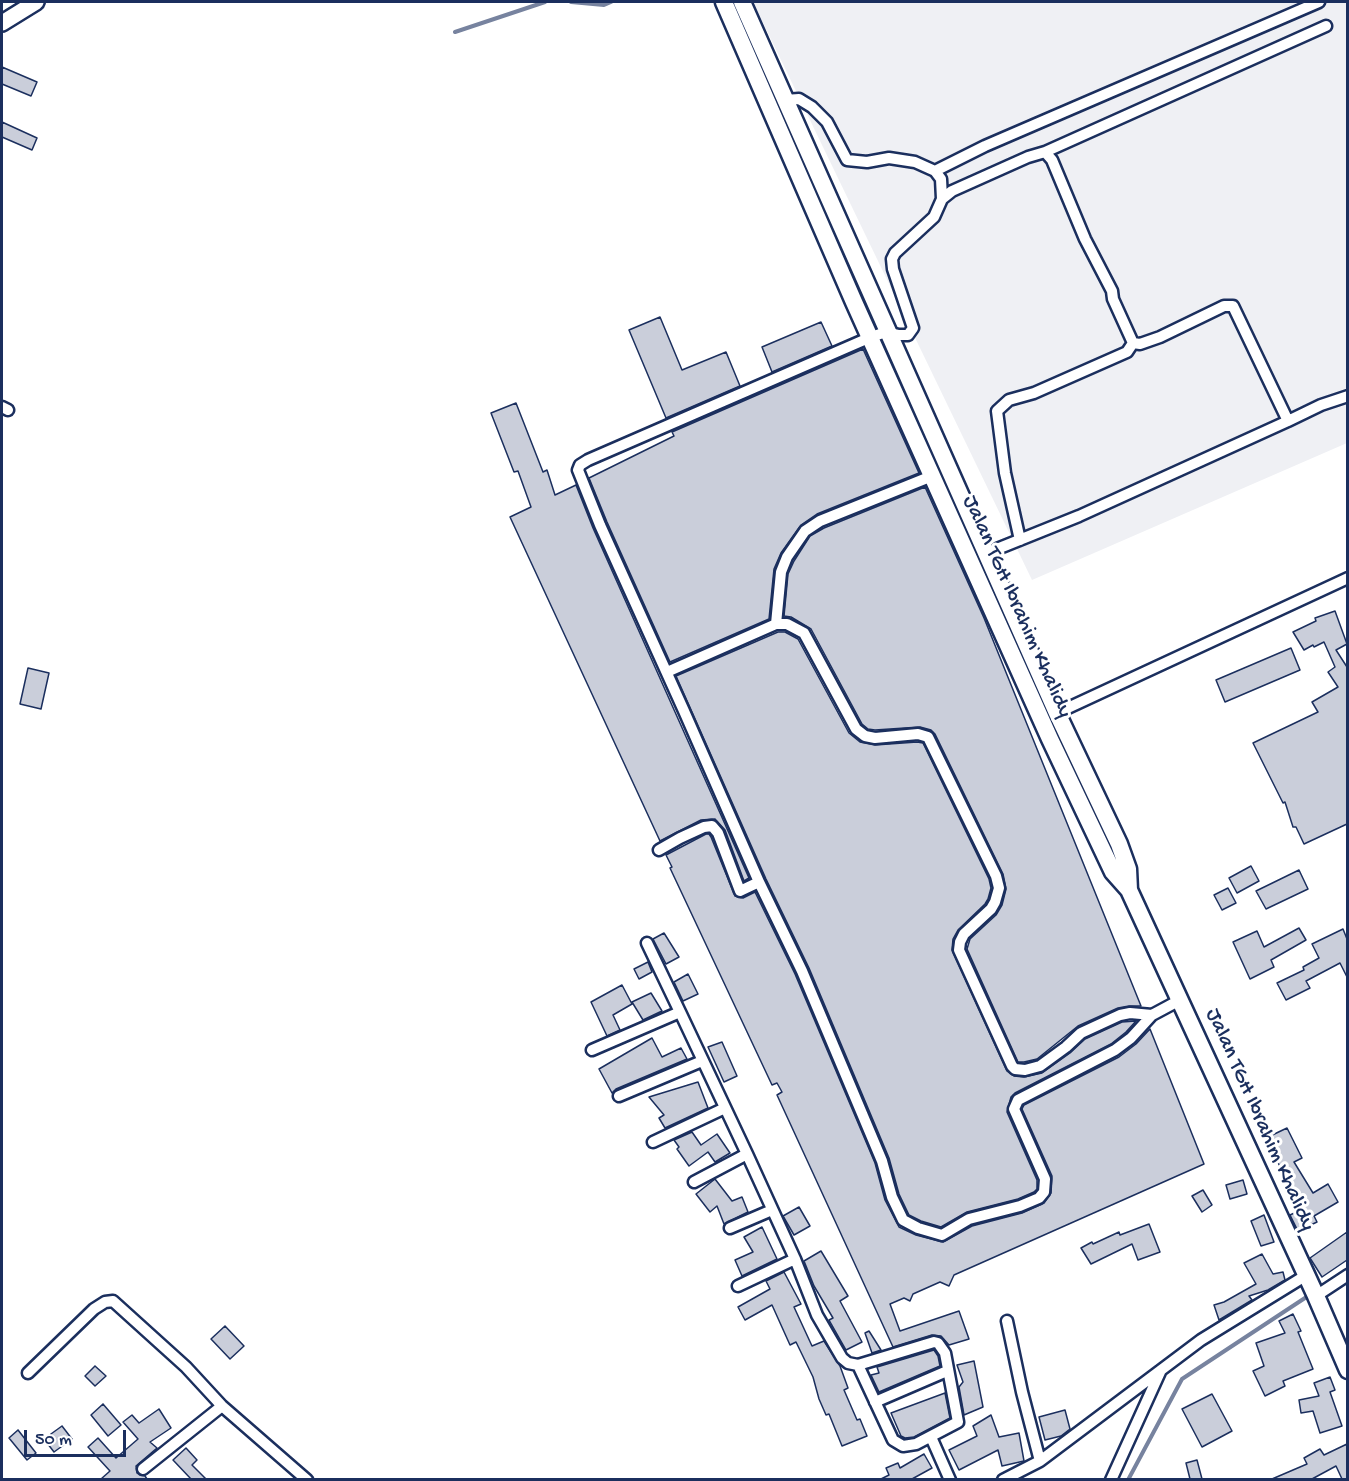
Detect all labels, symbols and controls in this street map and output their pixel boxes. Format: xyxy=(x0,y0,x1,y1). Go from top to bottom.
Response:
street label: Jalan TGH Ibrahim Khalidy xyxy=(955,492,1077,722)
street label: Jalan TGH Ibrahim Khalidy xyxy=(1198,1005,1320,1235)
scale bar xyxy=(27,1418,129,1456)
text: 50 m xyxy=(35,1430,72,1451)

